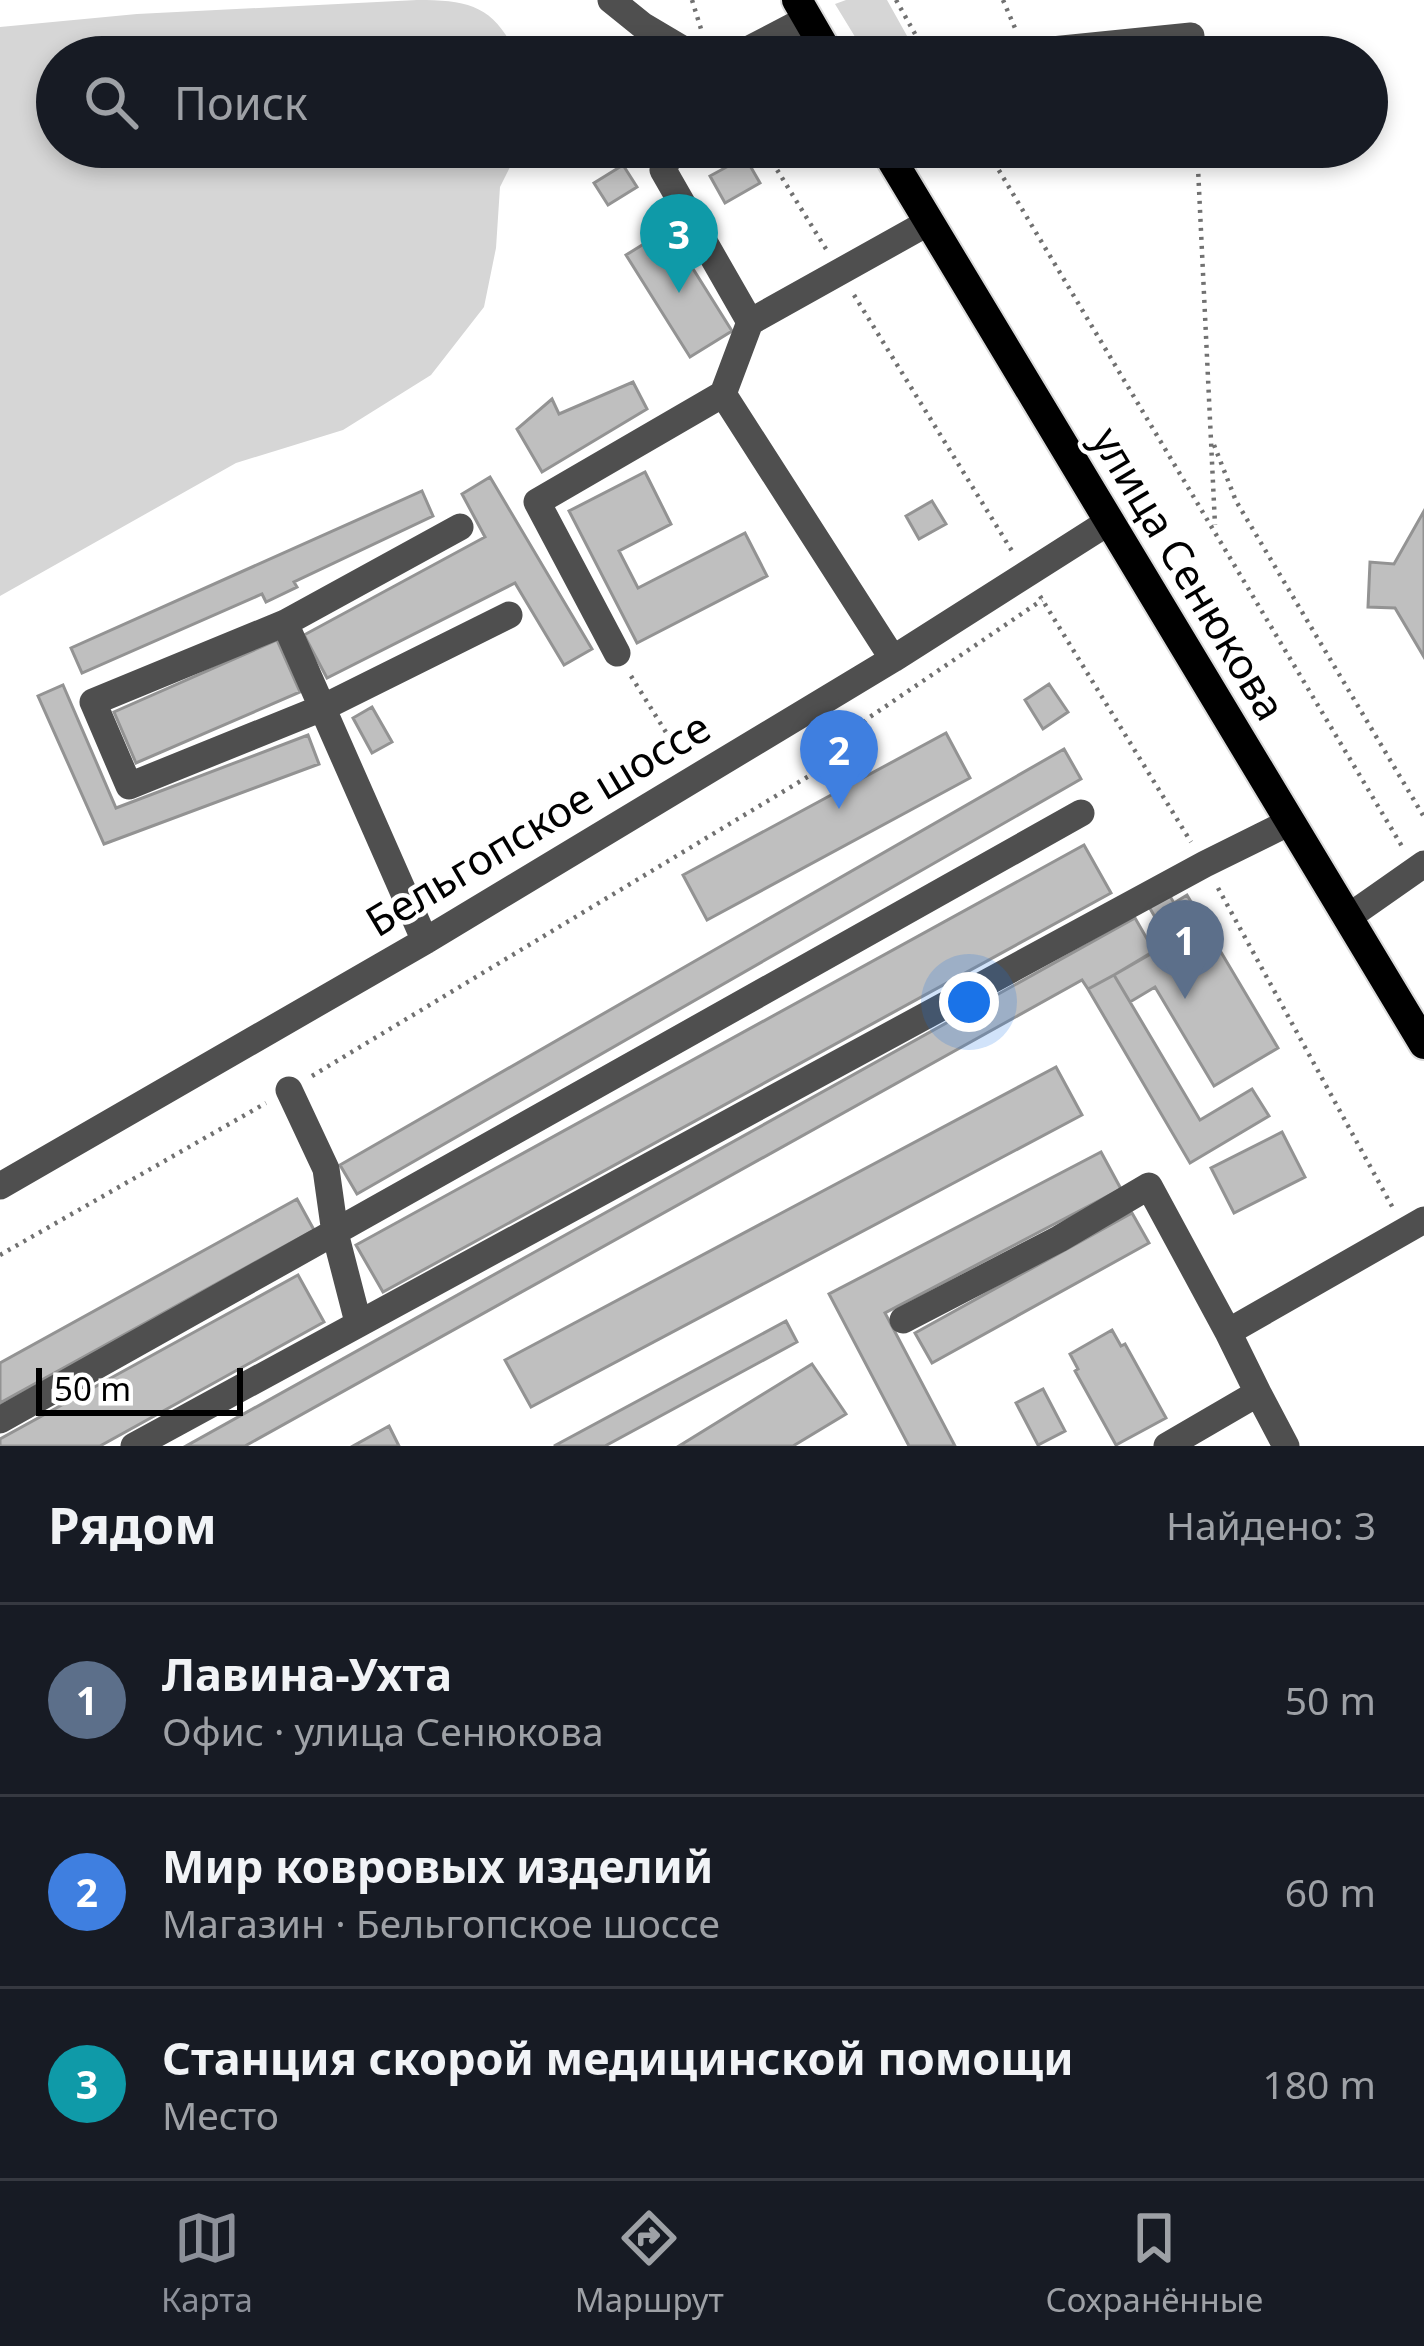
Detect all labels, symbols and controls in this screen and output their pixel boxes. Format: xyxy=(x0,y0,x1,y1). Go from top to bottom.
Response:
search box xyxy=(36,36,1388,168)
icon: search xyxy=(78,69,144,135)
text: Поиск xyxy=(174,72,308,133)
pin: 3 xyxy=(640,194,718,293)
street label: улица Сенюкова xyxy=(1080,416,1300,730)
street label: Бельгопское шоссе xyxy=(354,698,720,948)
pin: 2 xyxy=(800,710,878,809)
pin: 1 xyxy=(1146,900,1224,999)
your location xyxy=(939,972,999,1032)
scale bar xyxy=(36,1362,243,1415)
text: 50 m xyxy=(54,1366,131,1411)
text: Рядом xyxy=(48,1489,217,1559)
text: Найдено: 3 xyxy=(1166,1498,1376,1551)
text: Лавина-Ухта xyxy=(162,1643,452,1704)
text: 1 xyxy=(76,1673,98,1726)
text: 50 m xyxy=(1285,1673,1376,1726)
text: Офис · улица Сенюкова xyxy=(162,1704,604,1757)
text: Мир ковровых изделий xyxy=(162,1835,713,1896)
text: 2 xyxy=(76,1865,98,1918)
text: 60 m xyxy=(1285,1865,1376,1918)
text: Магазин · Бельгопское шоссе xyxy=(162,1896,720,1949)
text: Станция скорой медицинской помощи xyxy=(162,2027,1074,2088)
text: 3 xyxy=(76,2057,98,2110)
text: 180 m xyxy=(1262,2057,1376,2110)
text: Место xyxy=(162,2088,279,2141)
tab: Карта xyxy=(161,2205,253,2322)
tab: Маршрут xyxy=(575,2205,724,2322)
tab: Сохранённые xyxy=(1046,2205,1263,2322)

